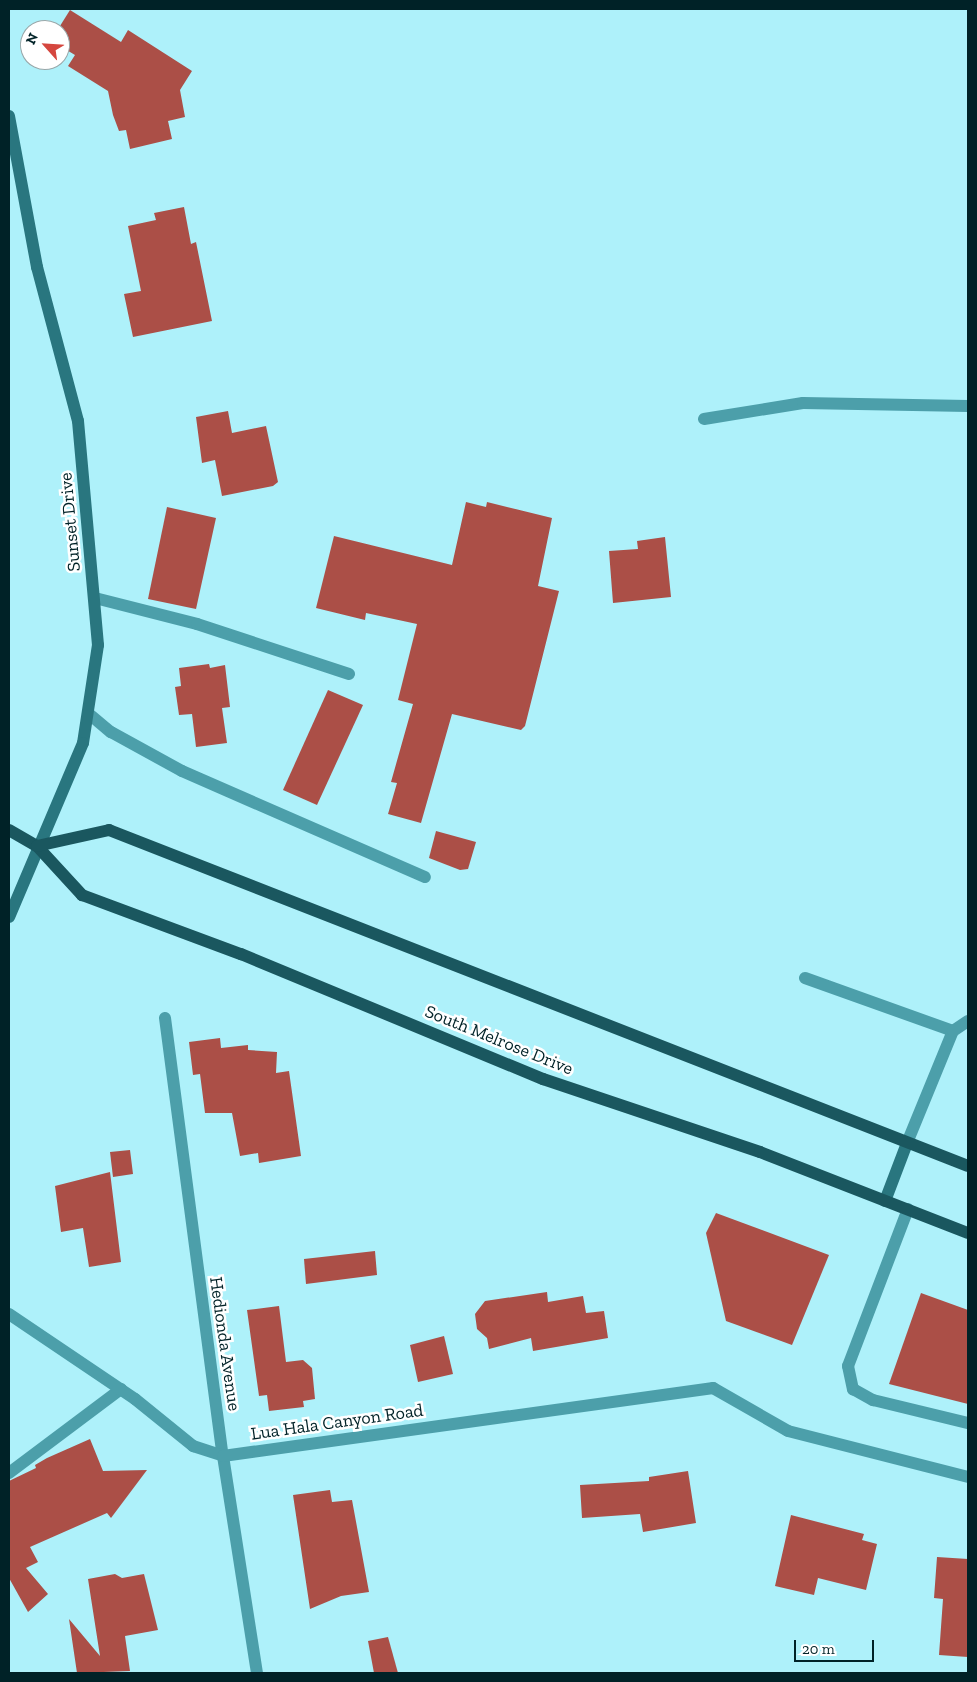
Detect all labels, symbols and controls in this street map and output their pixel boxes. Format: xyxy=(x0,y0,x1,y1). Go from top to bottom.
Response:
north arrow xyxy=(20,20,70,70)
text: N xyxy=(22,30,42,47)
street label: Sunset Drive xyxy=(55,472,85,572)
street label: South Melrose Drive xyxy=(422,1000,576,1080)
street label: Hedionda Avenue xyxy=(205,1275,245,1413)
street label: Lua Hala Canyon Road xyxy=(249,1399,425,1445)
scale bar xyxy=(797,1630,877,1662)
text: 20 m xyxy=(802,1640,835,1658)

